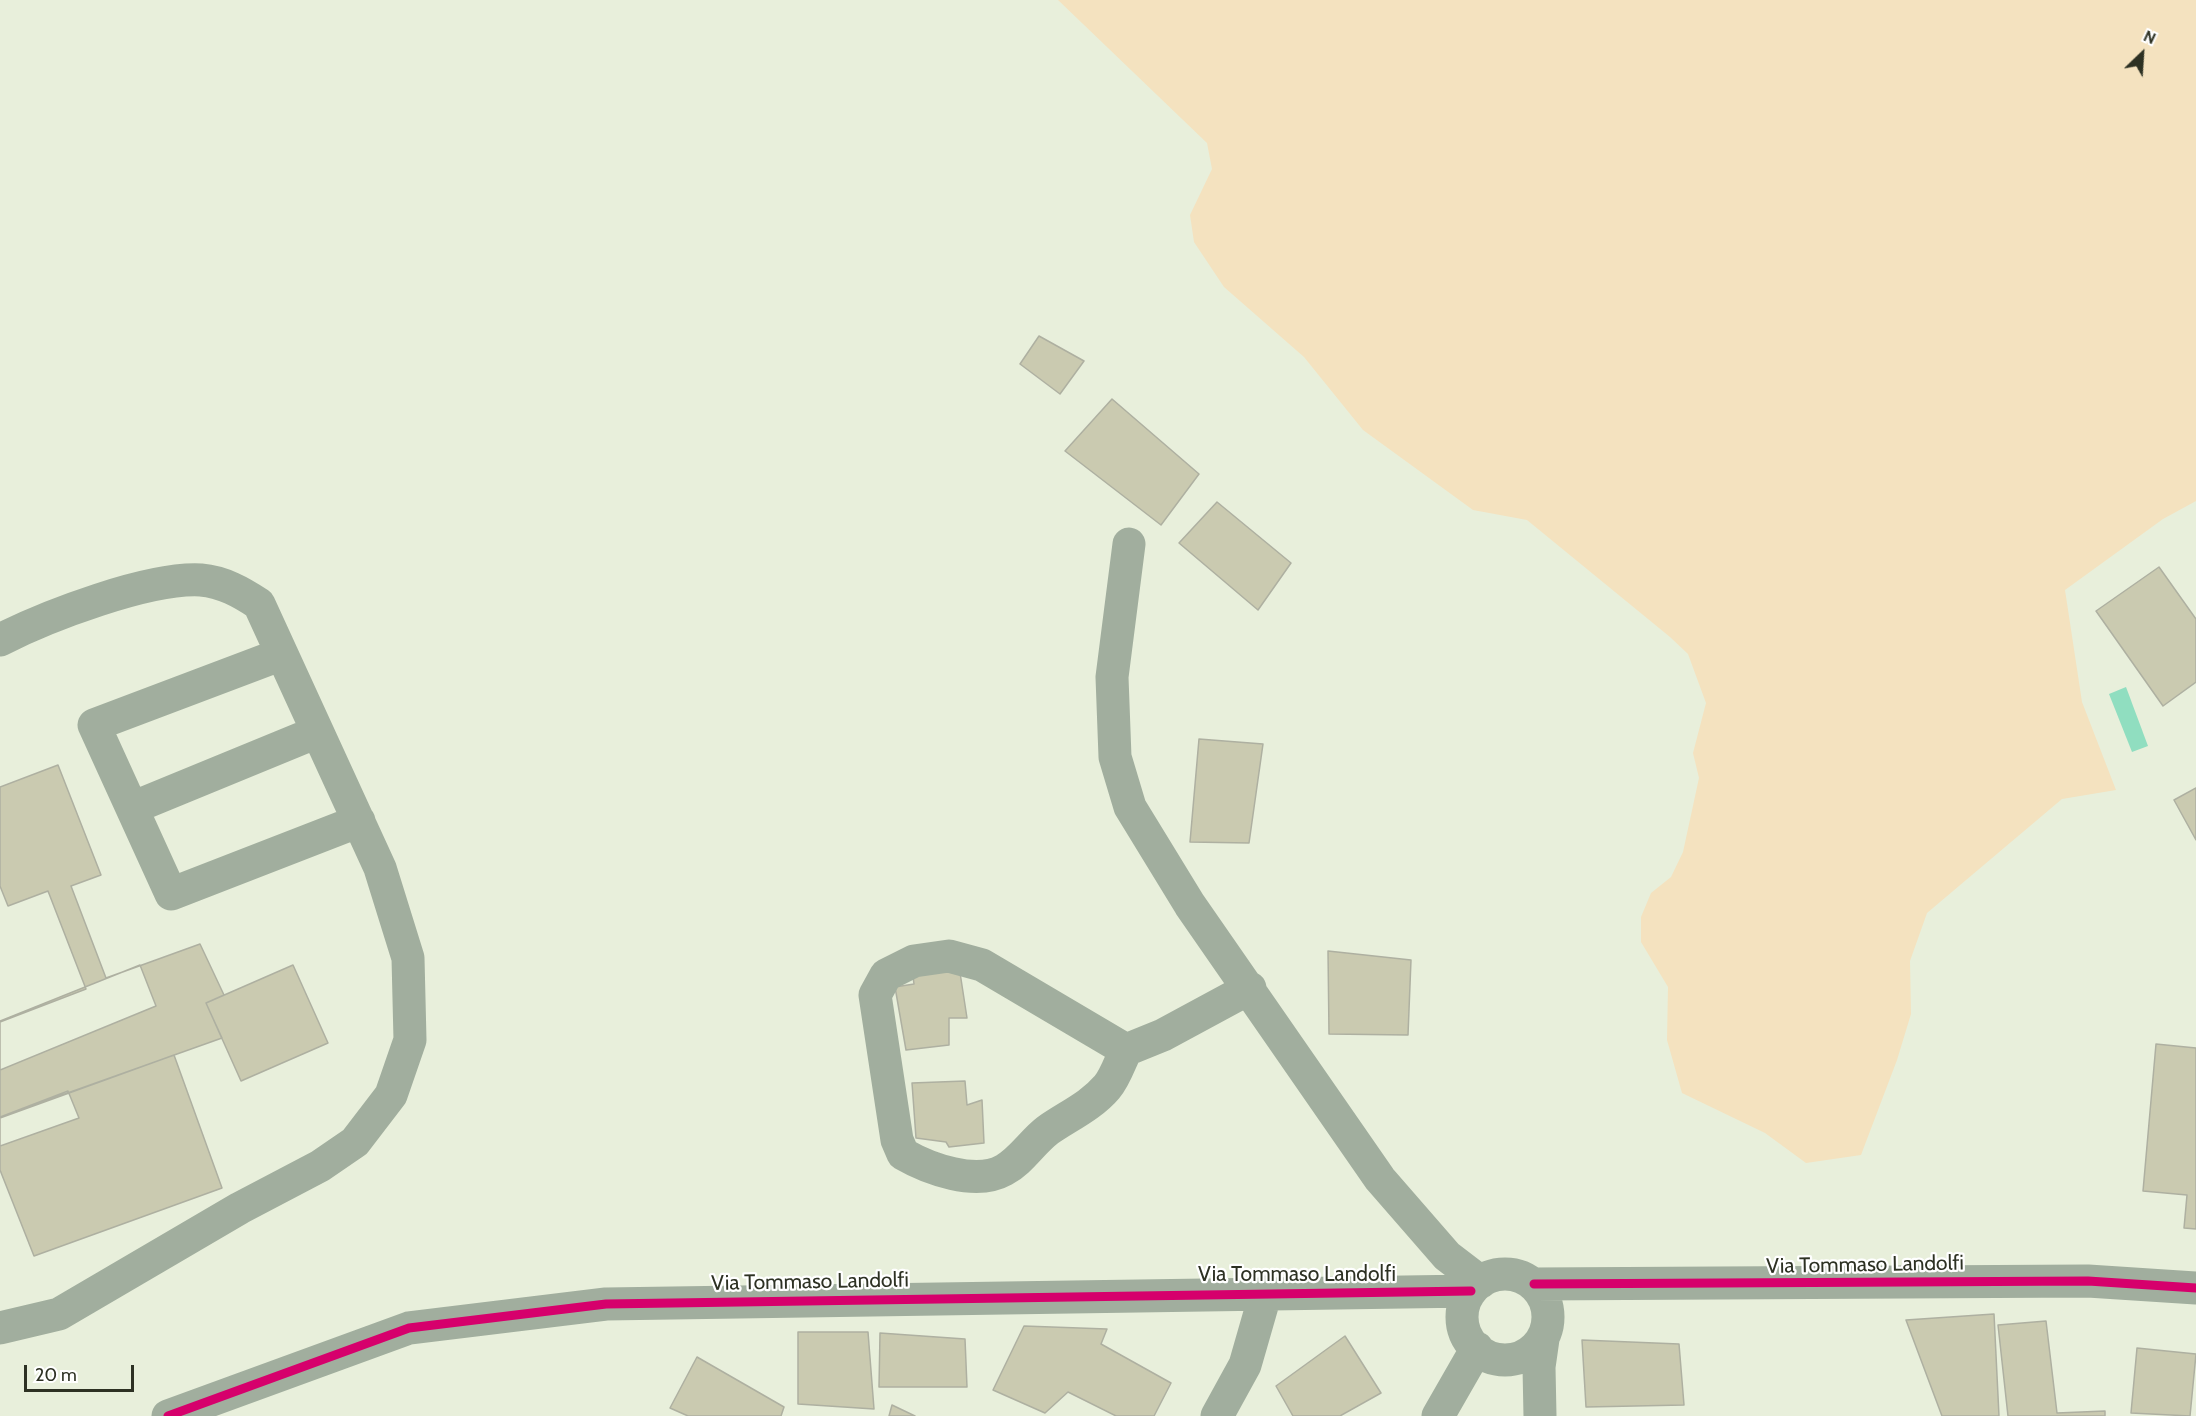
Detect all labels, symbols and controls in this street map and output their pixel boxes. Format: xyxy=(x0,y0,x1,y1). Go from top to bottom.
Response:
north arrow xyxy=(2112,24,2172,84)
text: N xyxy=(2141,26,2159,48)
street label: Via Tommaso Landolfi xyxy=(1766,1251,1964,1279)
street label: Via Tommaso Landolfi xyxy=(1198,1262,1396,1288)
street label: Via Tommaso Landolfi xyxy=(711,1268,909,1296)
scale bar xyxy=(27,1353,136,1391)
text: 20 m xyxy=(35,1364,77,1386)

